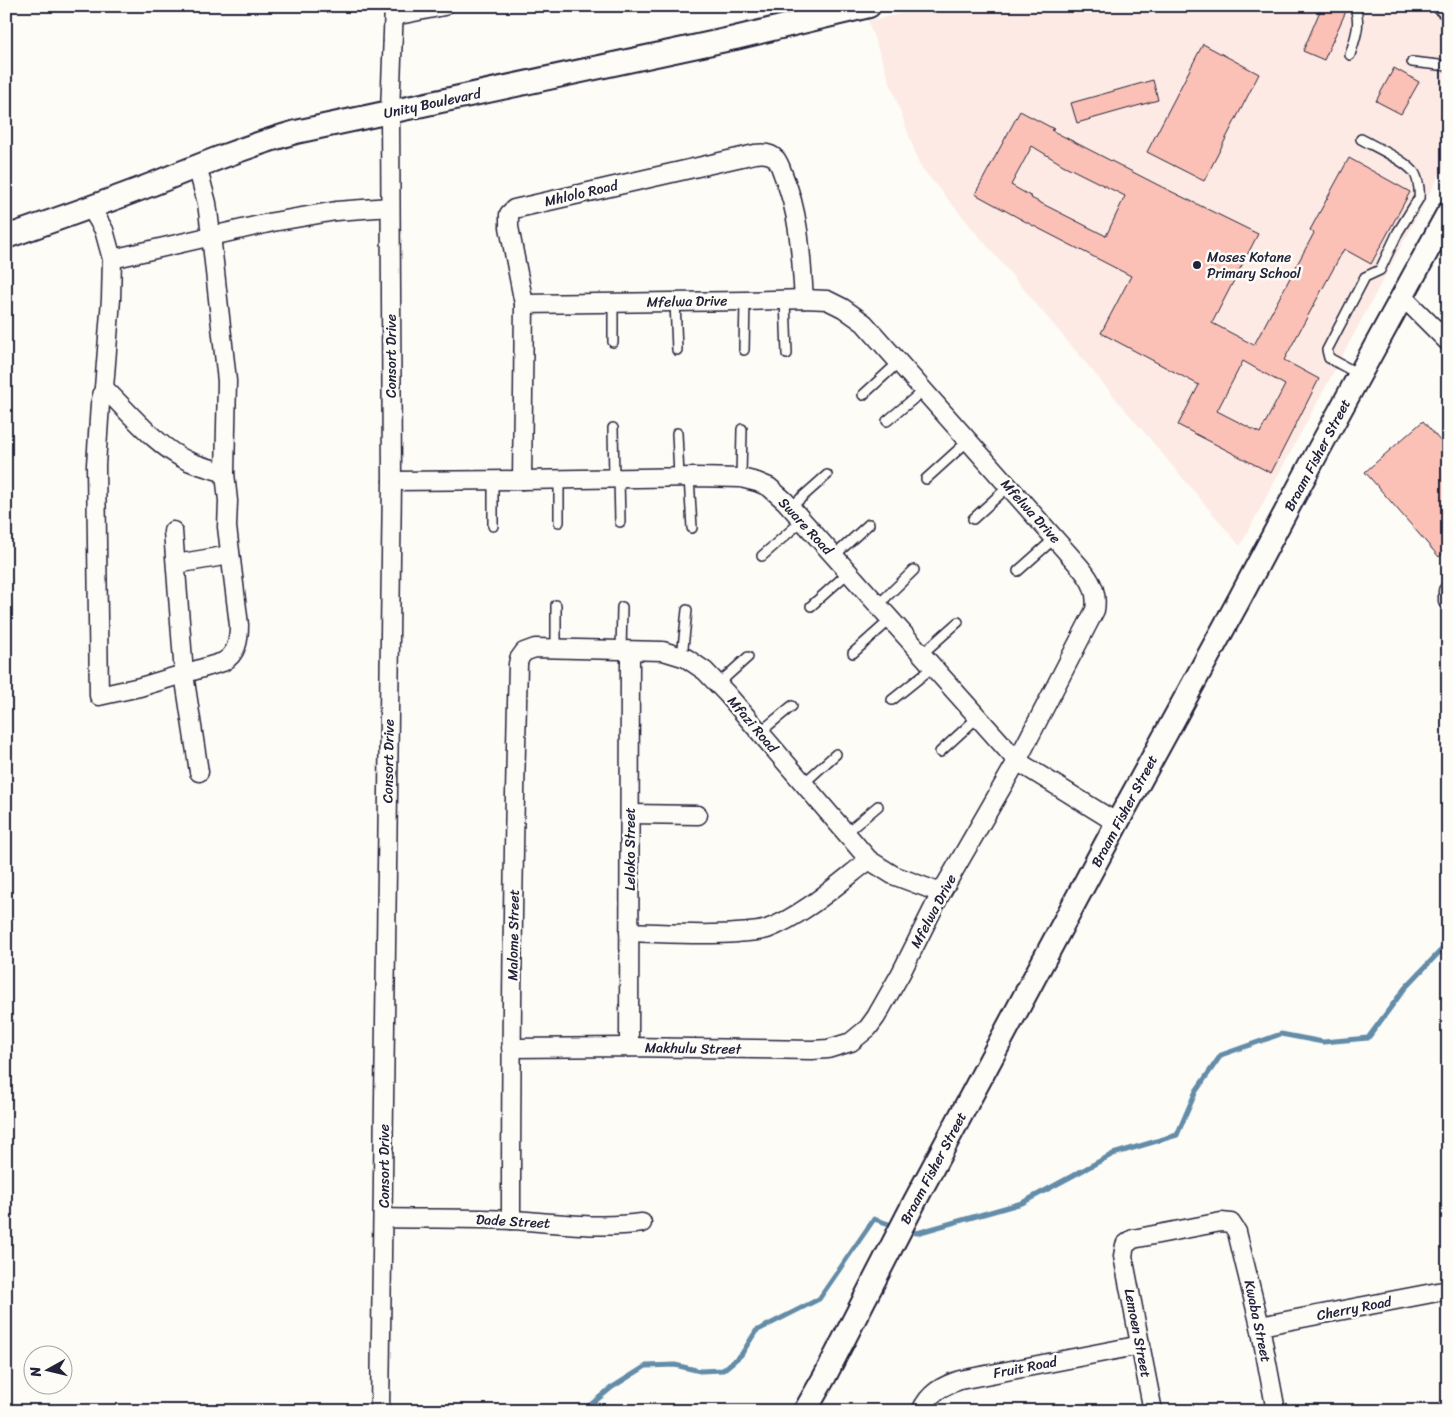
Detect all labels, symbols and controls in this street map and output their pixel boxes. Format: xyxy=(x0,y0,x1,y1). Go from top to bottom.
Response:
street label: Unity Boulevard xyxy=(381,81,485,126)
street label: Mhlolo Road xyxy=(542,173,622,214)
place label: Moses Kotane Primary School xyxy=(1207,245,1302,286)
marker: Moses Kotane Primary School xyxy=(1191,259,1203,271)
street label: Mfelwa Drive xyxy=(646,288,728,315)
street label: Consort Drive xyxy=(379,314,404,398)
street label: Braam Fisher Street xyxy=(1277,394,1358,516)
street label: Mfelwa Drive xyxy=(994,473,1067,550)
street label: Sware Road xyxy=(772,492,840,562)
street label: Mfazi Road xyxy=(721,690,785,760)
street label: Consort Drive xyxy=(375,719,402,803)
street label: Braam Fisher Street xyxy=(1084,750,1165,872)
street label: Leloko Street xyxy=(618,807,643,891)
street label: Mfelwa Drive xyxy=(903,870,963,953)
street label: Malome Street xyxy=(500,889,527,981)
street label: Makhulu Street xyxy=(645,1035,743,1062)
street label: Braam Fisher Street xyxy=(893,1107,974,1229)
street label: Consort Drive xyxy=(372,1124,397,1208)
street label: Dade Street xyxy=(475,1207,551,1236)
street label: Kwaba Street xyxy=(1237,1278,1278,1365)
street label: Lemoen Street xyxy=(1117,1286,1158,1380)
street label: Cherry Road xyxy=(1315,1289,1395,1328)
north arrow xyxy=(22,1344,72,1394)
street label: Fruit Road xyxy=(991,1349,1061,1386)
text: N xyxy=(23,1365,49,1379)

